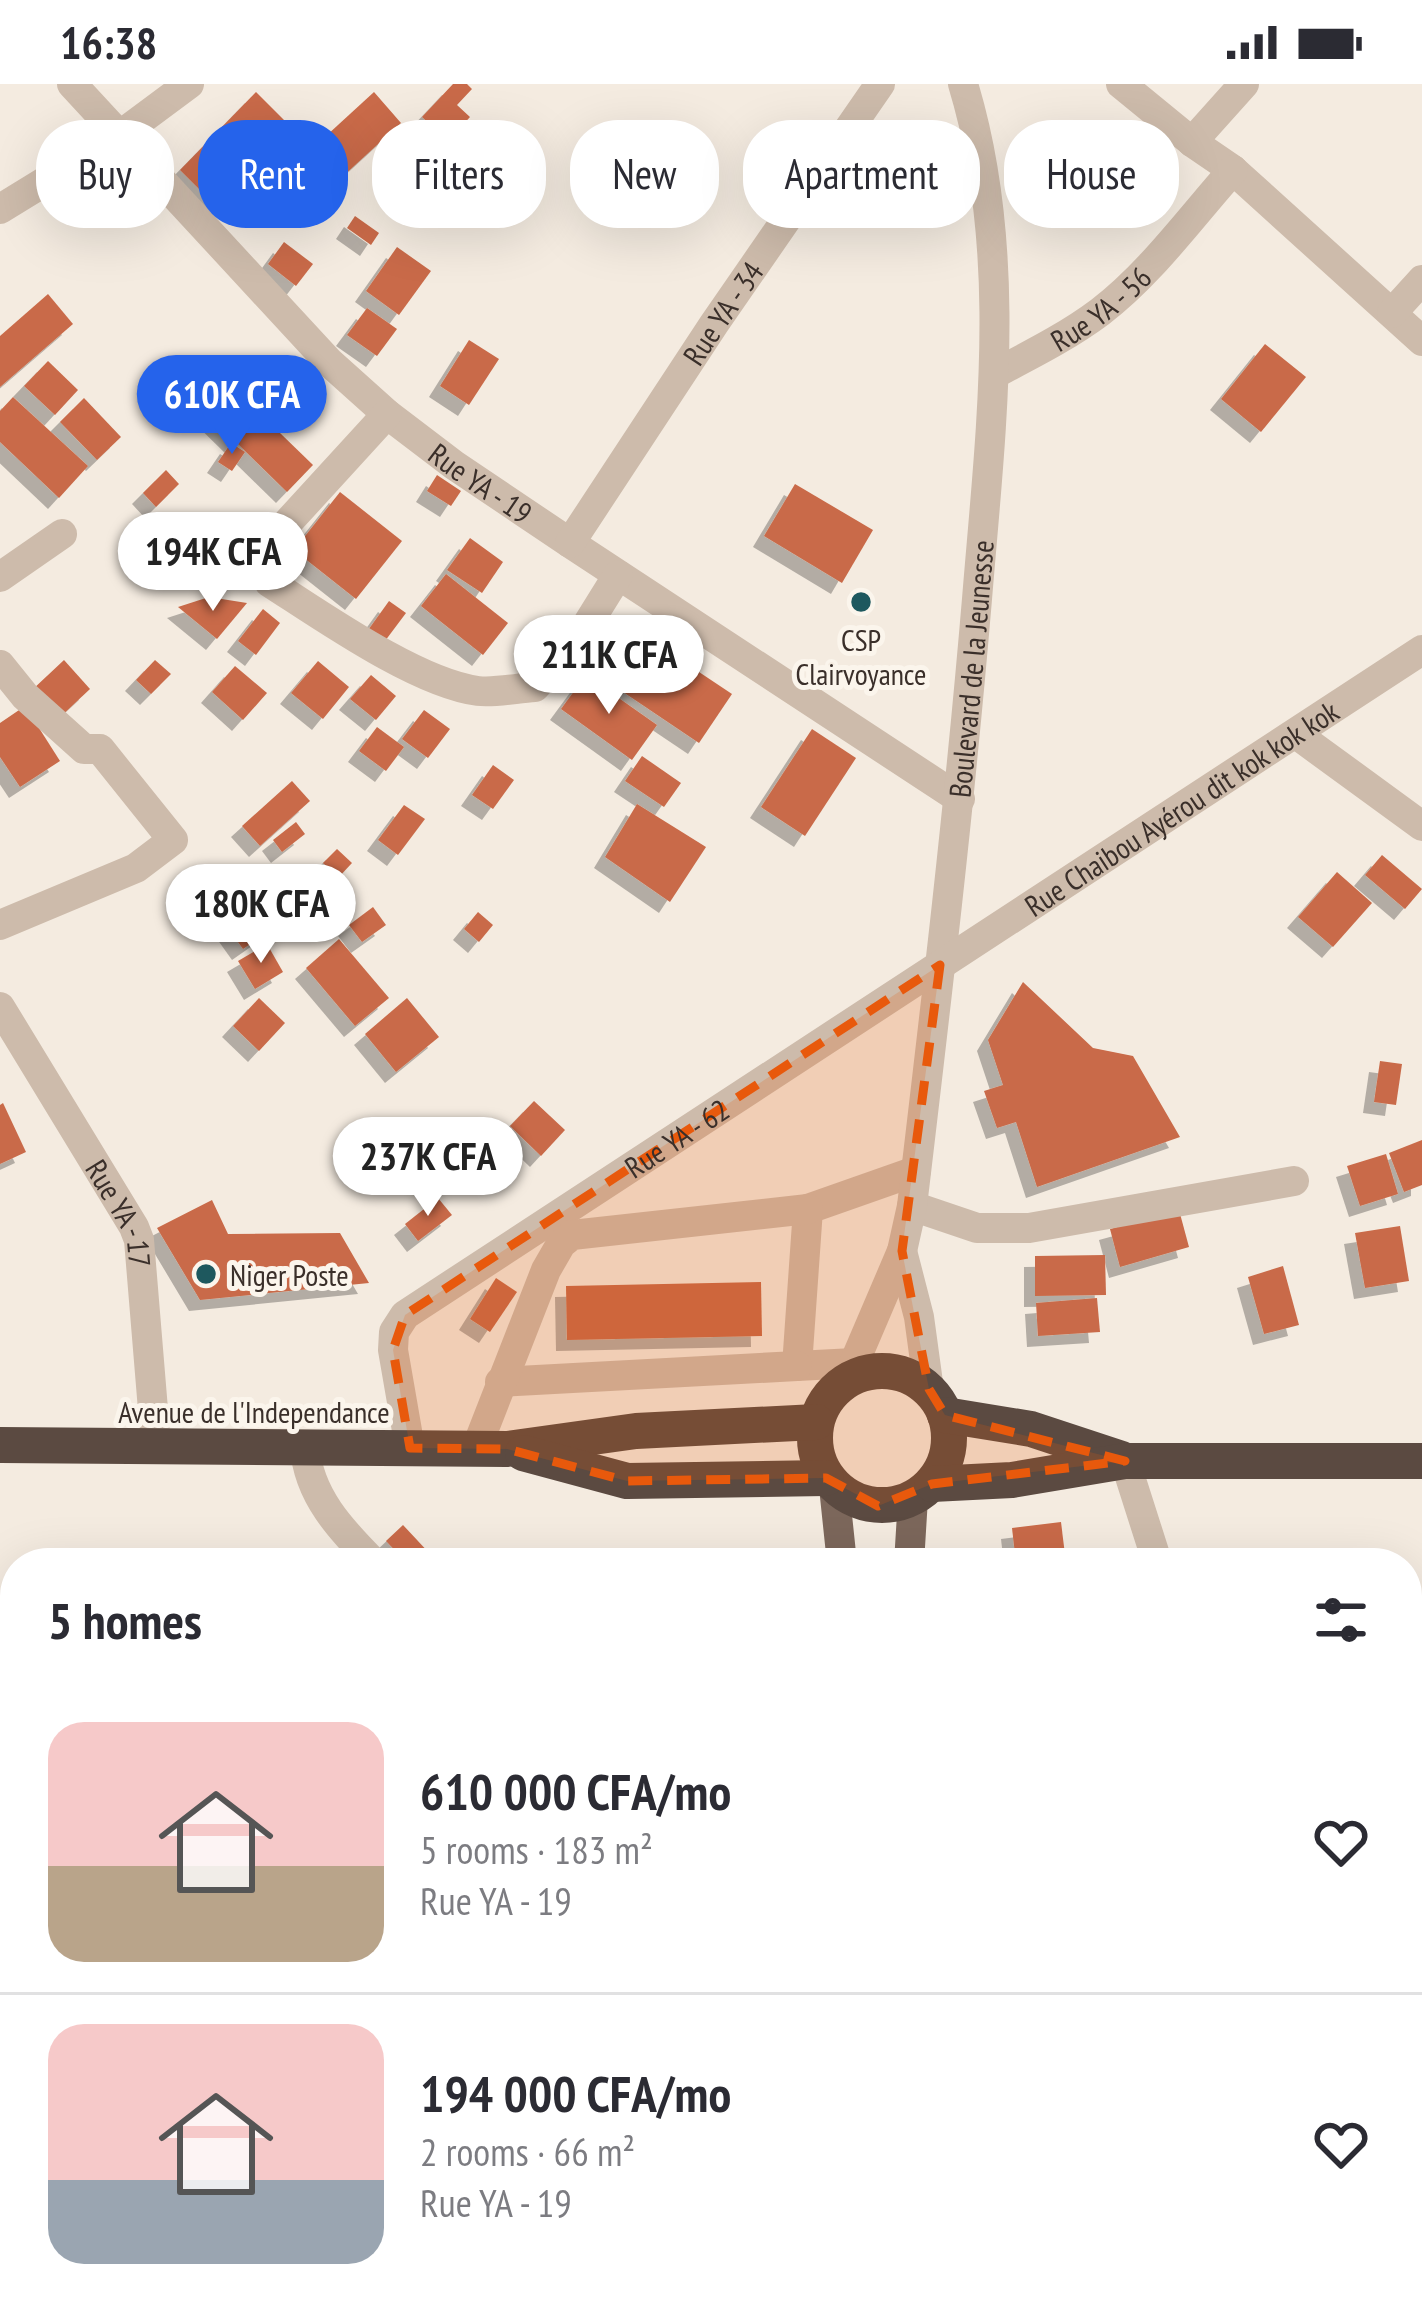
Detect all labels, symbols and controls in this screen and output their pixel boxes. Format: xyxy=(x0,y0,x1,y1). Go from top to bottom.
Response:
text: 16:38 xyxy=(60,13,157,71)
chip: Buy xyxy=(36,120,174,228)
chip: Rent xyxy=(198,120,348,228)
chip: Filters xyxy=(372,120,546,228)
chip: New xyxy=(570,120,719,228)
chip: Apartment xyxy=(743,120,980,228)
chip: House xyxy=(1004,120,1179,228)
street label: Rue YA - 34 xyxy=(673,253,771,372)
street label: Rue YA - 56 xyxy=(1043,258,1159,359)
pin: 610K CFA xyxy=(108,355,356,457)
text: 610K CFA xyxy=(164,368,300,419)
street label: Rue YA - 19 xyxy=(421,434,540,532)
pin: 194K CFA xyxy=(89,512,337,614)
text: 194K CFA xyxy=(145,525,281,576)
street label: Boulevard de la Jeunesse xyxy=(939,539,1001,799)
marker: CSP Clairvoyance xyxy=(848,589,874,615)
pin: 211K CFA xyxy=(485,615,733,717)
place label: CSP Clairvoyance xyxy=(796,620,926,693)
text: 211K CFA xyxy=(541,628,677,679)
street label: Rue Chaibou Ayérou dit kok kok kok xyxy=(1017,691,1346,924)
pin: 180K CFA xyxy=(137,864,385,966)
text: 180K CFA xyxy=(193,877,329,928)
street label: Rue YA - 62 xyxy=(617,1089,736,1186)
pin: 237K CFA xyxy=(304,1117,552,1219)
text: 237K CFA xyxy=(360,1130,496,1181)
street label: Rue YA - 17 xyxy=(78,1152,161,1268)
place label: Niger Poste xyxy=(230,1255,349,1294)
marker: Niger Poste xyxy=(193,1261,219,1287)
street label: Avenue de l'Independance xyxy=(118,1392,390,1431)
text: 5 homes xyxy=(48,1587,202,1653)
icon: filters xyxy=(1308,1587,1374,1653)
text: 610 000 CFA/mo xyxy=(420,1758,731,1824)
icon: home xyxy=(144,1770,288,1914)
icon: heart xyxy=(1308,1809,1374,1875)
text: 5 rooms · 183 m² xyxy=(420,1824,653,1875)
text: Rue YA - 19 xyxy=(420,1875,572,1926)
text: 194 000 CFA/mo xyxy=(420,2060,731,2126)
icon: home xyxy=(144,2072,288,2216)
icon: heart xyxy=(1308,2111,1374,2177)
text: 2 rooms · 66 m² xyxy=(420,2126,635,2177)
text: Rue YA - 19 xyxy=(420,2177,572,2228)

